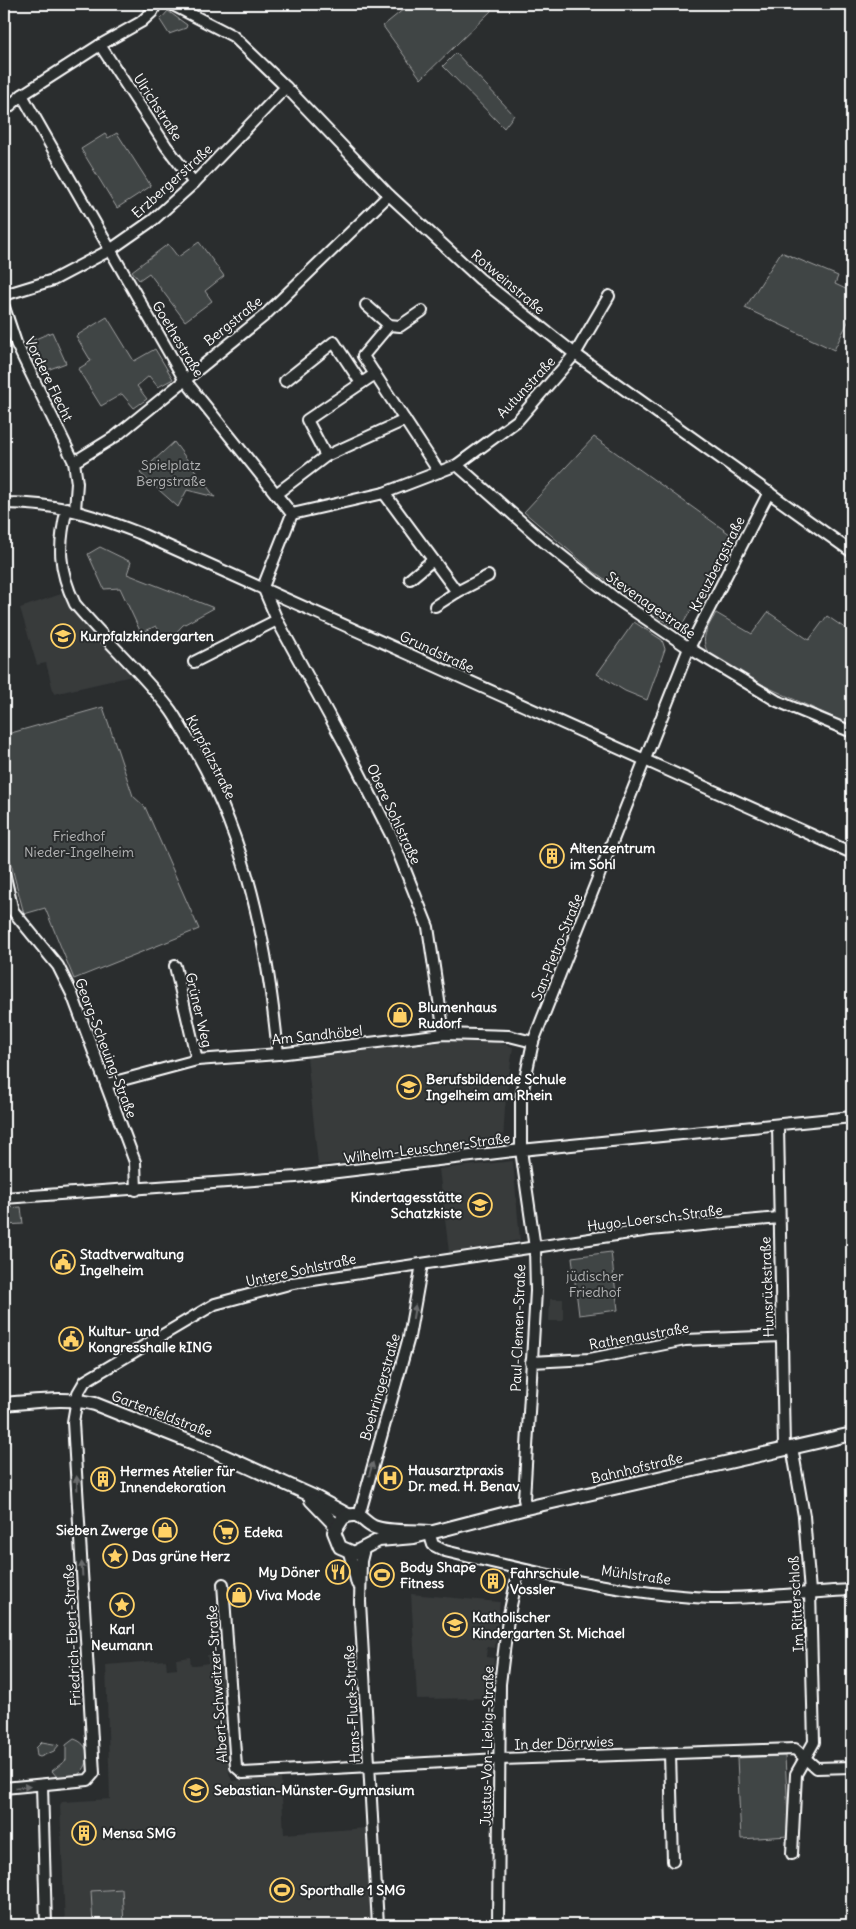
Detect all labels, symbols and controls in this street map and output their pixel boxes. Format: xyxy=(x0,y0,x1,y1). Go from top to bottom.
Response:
street label: Ulrichstraße xyxy=(130,70,186,144)
street label: Erzbergerstraße xyxy=(128,140,216,222)
street label: Rotweinstraße xyxy=(467,246,549,318)
street label: Bergstraße xyxy=(200,292,266,350)
street label: Goethestraße xyxy=(148,298,208,380)
street label: Vordere Flecht xyxy=(21,334,77,424)
street label: Autunstraße xyxy=(493,352,559,422)
park label: Spielplatz Bergstraße xyxy=(136,456,206,490)
street label: Kreuzbergstraße xyxy=(685,513,749,615)
street label: Stevenagestraße xyxy=(603,567,699,643)
school or university icon: Kurpfalzkindergarten xyxy=(50,623,76,649)
place label: Kurpfalzkindergarten xyxy=(80,627,214,645)
street label: Grundstraße xyxy=(397,627,477,677)
street label: Kurpfalzstraße xyxy=(182,712,240,802)
street label: Obere Sohlstraße xyxy=(363,761,425,867)
park label: Friedhof Nieder-Ingelheim xyxy=(24,827,134,861)
place label: Altenzentrum im Sohl xyxy=(570,839,656,873)
building icon: Altenzentrum im Sohl xyxy=(539,843,565,869)
street label: San-Pietro-Straße xyxy=(527,891,587,1003)
street label: Grüner Weg xyxy=(182,971,216,1049)
street label: Georg-Scheuing-Straße xyxy=(71,975,141,1121)
place label: Blumenhaus Rudorf xyxy=(418,998,498,1032)
shop icon: Blumenhaus Rudorf xyxy=(387,1002,413,1028)
street label: Am Sandhöbel xyxy=(271,1021,363,1049)
place label: Berufsbildende Schule Ingelheim am Rhein xyxy=(426,1070,567,1104)
school or university icon: Berufsbildende Schule Ingelheim am Rhein xyxy=(396,1074,422,1100)
street label: Wilhelm-Leuschner-Straße xyxy=(343,1129,511,1167)
place label: Kindertagesstätte Schatzkiste xyxy=(350,1188,462,1222)
school or university icon: Kindertagesstätte Schatzkiste xyxy=(467,1192,493,1218)
street label: Hugo-Loersch-Straße xyxy=(586,1201,724,1235)
street label: Hunsrückstraße xyxy=(756,1236,778,1338)
place label: Stadtverwaltung Ingelheim xyxy=(80,1245,184,1279)
public building icon: Stadtverwaltung Ingelheim xyxy=(50,1249,76,1275)
street label: Untere Sohlstraße xyxy=(244,1250,358,1290)
street label: Paul-Clemen-Straße xyxy=(507,1264,529,1392)
park label: jüdischer Friedhof xyxy=(565,1267,624,1301)
one-way arrow xyxy=(410,1303,418,1319)
street label: Rathenaustraße xyxy=(588,1318,690,1354)
place label: Kultur- und Kongresshalle kING xyxy=(88,1322,212,1356)
public building icon: Kultur- und Kongresshalle kING xyxy=(58,1326,84,1352)
street label: Boehringerstraße xyxy=(356,1331,404,1443)
street label: Gartenfeldstraße xyxy=(109,1386,215,1442)
street label: Bahnhofstraße xyxy=(589,1449,685,1487)
one-way arrow xyxy=(368,1461,376,1476)
place label: Hausarztpraxis Dr. med. H. Benav xyxy=(408,1461,519,1495)
place label: Hermes Atelier für Innendekoration xyxy=(120,1462,235,1496)
hospital icon: Hausarztpraxis Dr. med. H. Benav xyxy=(377,1465,403,1491)
building icon: Hermes Atelier für Innendekoration xyxy=(90,1466,116,1492)
one-way arrow xyxy=(72,1475,80,1491)
shop icon: Sieben Zwerge xyxy=(152,1517,178,1543)
supermarket icon: Edeka xyxy=(213,1519,239,1545)
place label: Sieben Zwerge xyxy=(56,1521,148,1539)
place label: Edeka xyxy=(244,1523,283,1541)
place icon: Das grüne Herz xyxy=(102,1543,128,1569)
place label: Das grüne Herz xyxy=(132,1547,231,1565)
street label: Im Ritterschloß xyxy=(784,1555,808,1653)
place label: Body Shape Fitness xyxy=(400,1558,476,1592)
restaurant icon: My Döner xyxy=(325,1559,351,1585)
one-way arrow xyxy=(77,1561,85,1577)
street label: Mühlstraße xyxy=(600,1561,672,1589)
sports icon: Body Shape Fitness xyxy=(369,1562,395,1588)
place label: My Döner xyxy=(258,1563,320,1581)
street label: Friedrich-Ebert-Straße xyxy=(59,1564,85,1706)
place label: Fahrschule Vossler xyxy=(510,1564,580,1598)
building icon: Fahrschule Vossler xyxy=(480,1568,506,1594)
shop icon: Viva Mode xyxy=(226,1582,252,1608)
place label: Viva Mode xyxy=(256,1586,321,1604)
place icon: Karl Neumann xyxy=(109,1592,135,1618)
street label: Albert-Schweitzer-Straße xyxy=(203,1605,231,1763)
place label: Katholischer Kindergarten St. Michael xyxy=(472,1608,625,1642)
school or university icon: Katholischer Kindergarten St. Michael xyxy=(442,1612,468,1638)
place label: Karl Neumann xyxy=(91,1620,153,1654)
street label: Hans-Fluck-Straße xyxy=(340,1645,364,1763)
street label: Justus-Von-Liebig-Straße xyxy=(477,1666,497,1826)
street label: In der Dörrwies xyxy=(514,1732,614,1754)
school or university icon: Sebastian-Münster-Gymnasium xyxy=(183,1777,209,1803)
place label: Sebastian-Münster-Gymnasium xyxy=(214,1781,415,1799)
one-way arrow xyxy=(15,1782,31,1790)
building icon: Mensa SMG xyxy=(71,1820,97,1846)
place label: Mensa SMG xyxy=(102,1824,176,1842)
sports icon: Sporthalle 1 SMG xyxy=(269,1877,295,1903)
place label: Sporthalle 1 SMG xyxy=(300,1881,405,1899)

